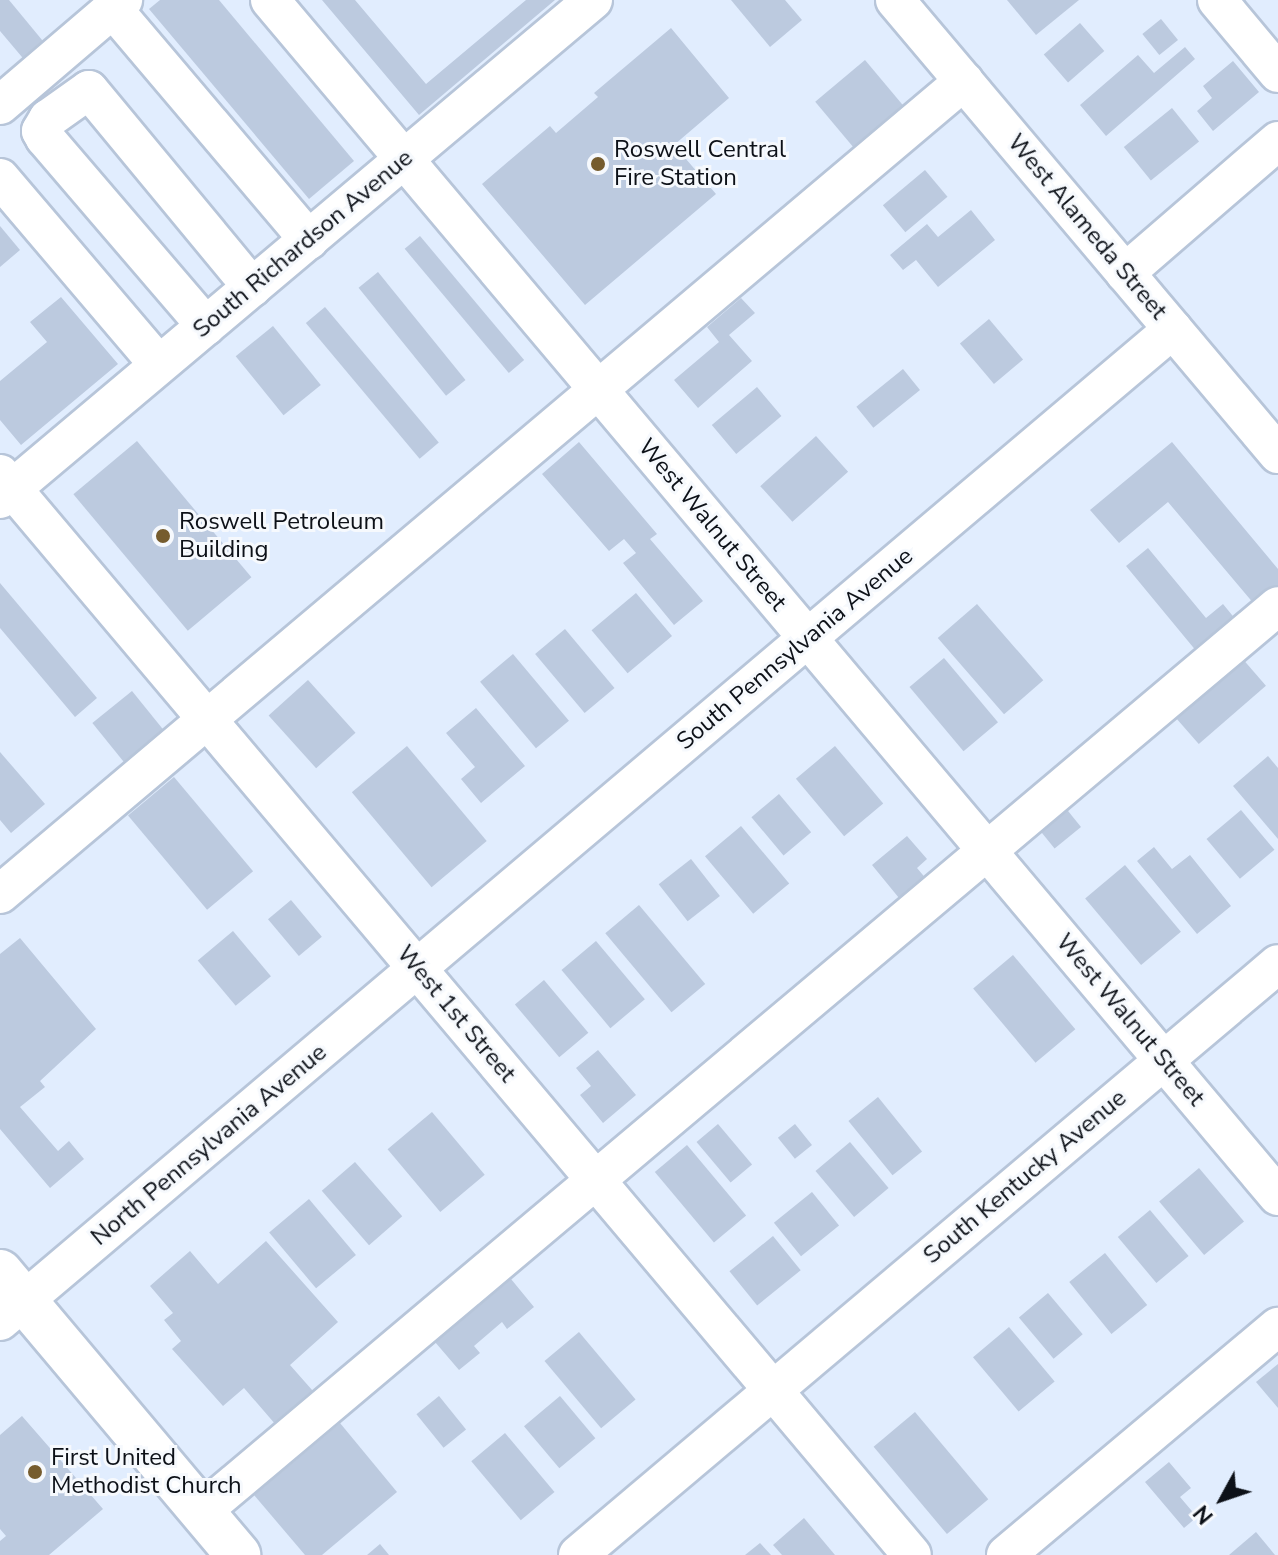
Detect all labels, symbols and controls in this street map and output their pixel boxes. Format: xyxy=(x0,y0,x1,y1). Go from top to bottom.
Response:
street label: West Alameda Street xyxy=(1001,129,1173,325)
place label: Roswell Central Fire Station xyxy=(614,136,786,192)
street label: South Richardson Avenue xyxy=(187,144,419,344)
marker: Roswell Central Fire Station xyxy=(589,155,607,173)
street label: West Walnut Street xyxy=(632,433,792,617)
place label: Roswell Petroleum Building xyxy=(179,508,384,564)
marker: Roswell Petroleum Building xyxy=(154,527,172,545)
street label: South Pennsylvania Avenue xyxy=(671,542,919,756)
street label: West Walnut Street xyxy=(1050,928,1210,1112)
street label: West 1st Street xyxy=(390,940,522,1088)
street label: North Pennsylvania Avenue xyxy=(85,1038,333,1252)
street label: South Kentucky Avenue xyxy=(918,1084,1132,1270)
place label: First United Methodist Church xyxy=(51,1444,242,1500)
north arrow xyxy=(1182,1459,1262,1539)
marker: First United Methodist Church xyxy=(26,1463,44,1481)
text: N xyxy=(1187,1498,1220,1530)

